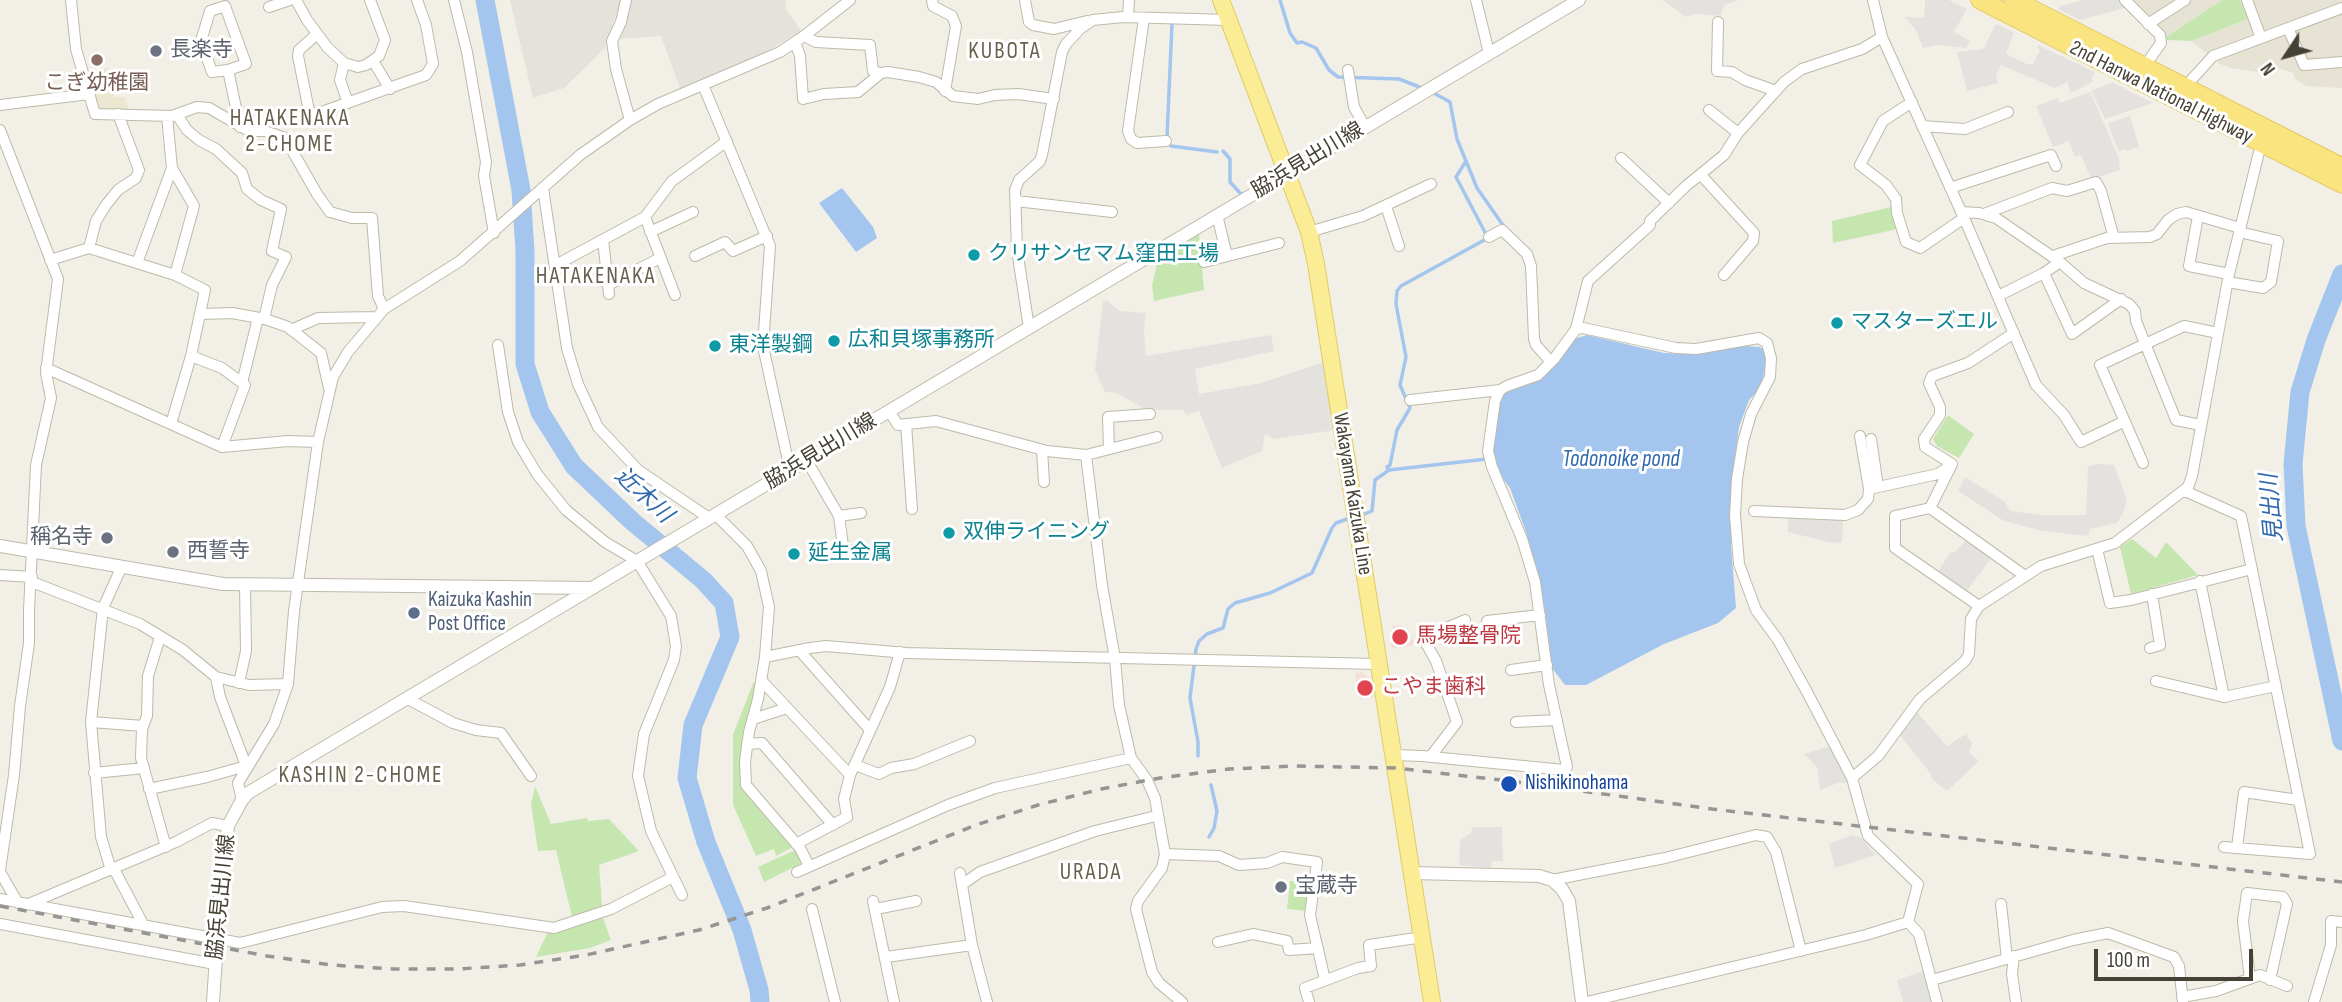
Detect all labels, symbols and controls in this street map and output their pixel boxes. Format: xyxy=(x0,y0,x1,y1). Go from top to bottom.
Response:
north arrow xyxy=(2251,21,2321,91)
street label: 2nd Hanwa National Highway xyxy=(2065,36,2257,150)
place label: 長楽寺 xyxy=(170,38,233,64)
district label: KUBOTA xyxy=(969,38,1041,66)
marker: 長楽寺 xyxy=(148,43,164,59)
marker: こぎ幼稚園 xyxy=(89,52,105,68)
text: N xyxy=(2256,58,2281,80)
place label: こぎ幼稚園 xyxy=(45,71,149,97)
district label: HATAKENAKA 2-CHOME xyxy=(231,105,349,159)
street label: 脇浜見出川線 xyxy=(1248,118,1368,204)
place label: クリサンセマム窪田工場 xyxy=(988,242,1219,268)
marker: クリサンセマム窪田工場 xyxy=(966,247,982,263)
district label: HATAKENAKA xyxy=(537,263,655,291)
place label: マスターズエル xyxy=(1851,310,1998,336)
marker: マスターズエル xyxy=(1829,315,1845,331)
place label: 広和貝塚事務所 xyxy=(848,328,995,354)
place label: 東洋製鋼 xyxy=(729,333,813,359)
marker: 広和貝塚事務所 xyxy=(826,333,842,349)
marker: 東洋製鋼 xyxy=(707,338,723,354)
street label: 脇浜見出川線 xyxy=(761,409,881,495)
street label: Wakayama Kaizuka Line xyxy=(1327,411,1377,577)
water label: Todonoike pond xyxy=(1562,446,1680,474)
water label: 近木川 xyxy=(608,462,678,530)
water label: 見出川 xyxy=(2256,472,2290,544)
place label: 双伸ライニング xyxy=(963,520,1110,546)
place label: 稱名寺 xyxy=(30,525,93,551)
marker: 双伸ライニング xyxy=(941,525,957,541)
marker: 稱名寺 xyxy=(99,530,115,546)
place label: 西誓寺 xyxy=(187,539,250,565)
place label: 延生金属 xyxy=(808,541,892,567)
marker: 西誓寺 xyxy=(165,544,181,560)
marker: 延生金属 xyxy=(786,546,802,562)
place label: Kaizuka Kashin Post Office xyxy=(428,588,532,638)
marker: Kaizuka Kashin Post Office xyxy=(406,605,422,621)
place label: 馬場整骨院 xyxy=(1416,624,1521,650)
marker: 馬場整骨院 xyxy=(1390,627,1410,647)
place label: こやま歯科 xyxy=(1381,675,1486,701)
marker: こやま歯科 xyxy=(1355,678,1375,698)
district label: KASHIN 2-CHOME xyxy=(280,762,442,790)
place label: Nishikinohama xyxy=(1525,771,1628,797)
marker: Nishikinohama xyxy=(1499,774,1519,794)
street label: 脇浜見出川線 xyxy=(203,833,241,961)
district label: URADA xyxy=(1060,859,1122,887)
place label: 宝蔵寺 xyxy=(1295,874,1358,900)
marker: 宝蔵寺 xyxy=(1273,879,1289,895)
scale bar xyxy=(2097,936,2256,980)
text: 100 m xyxy=(2107,948,2150,973)

